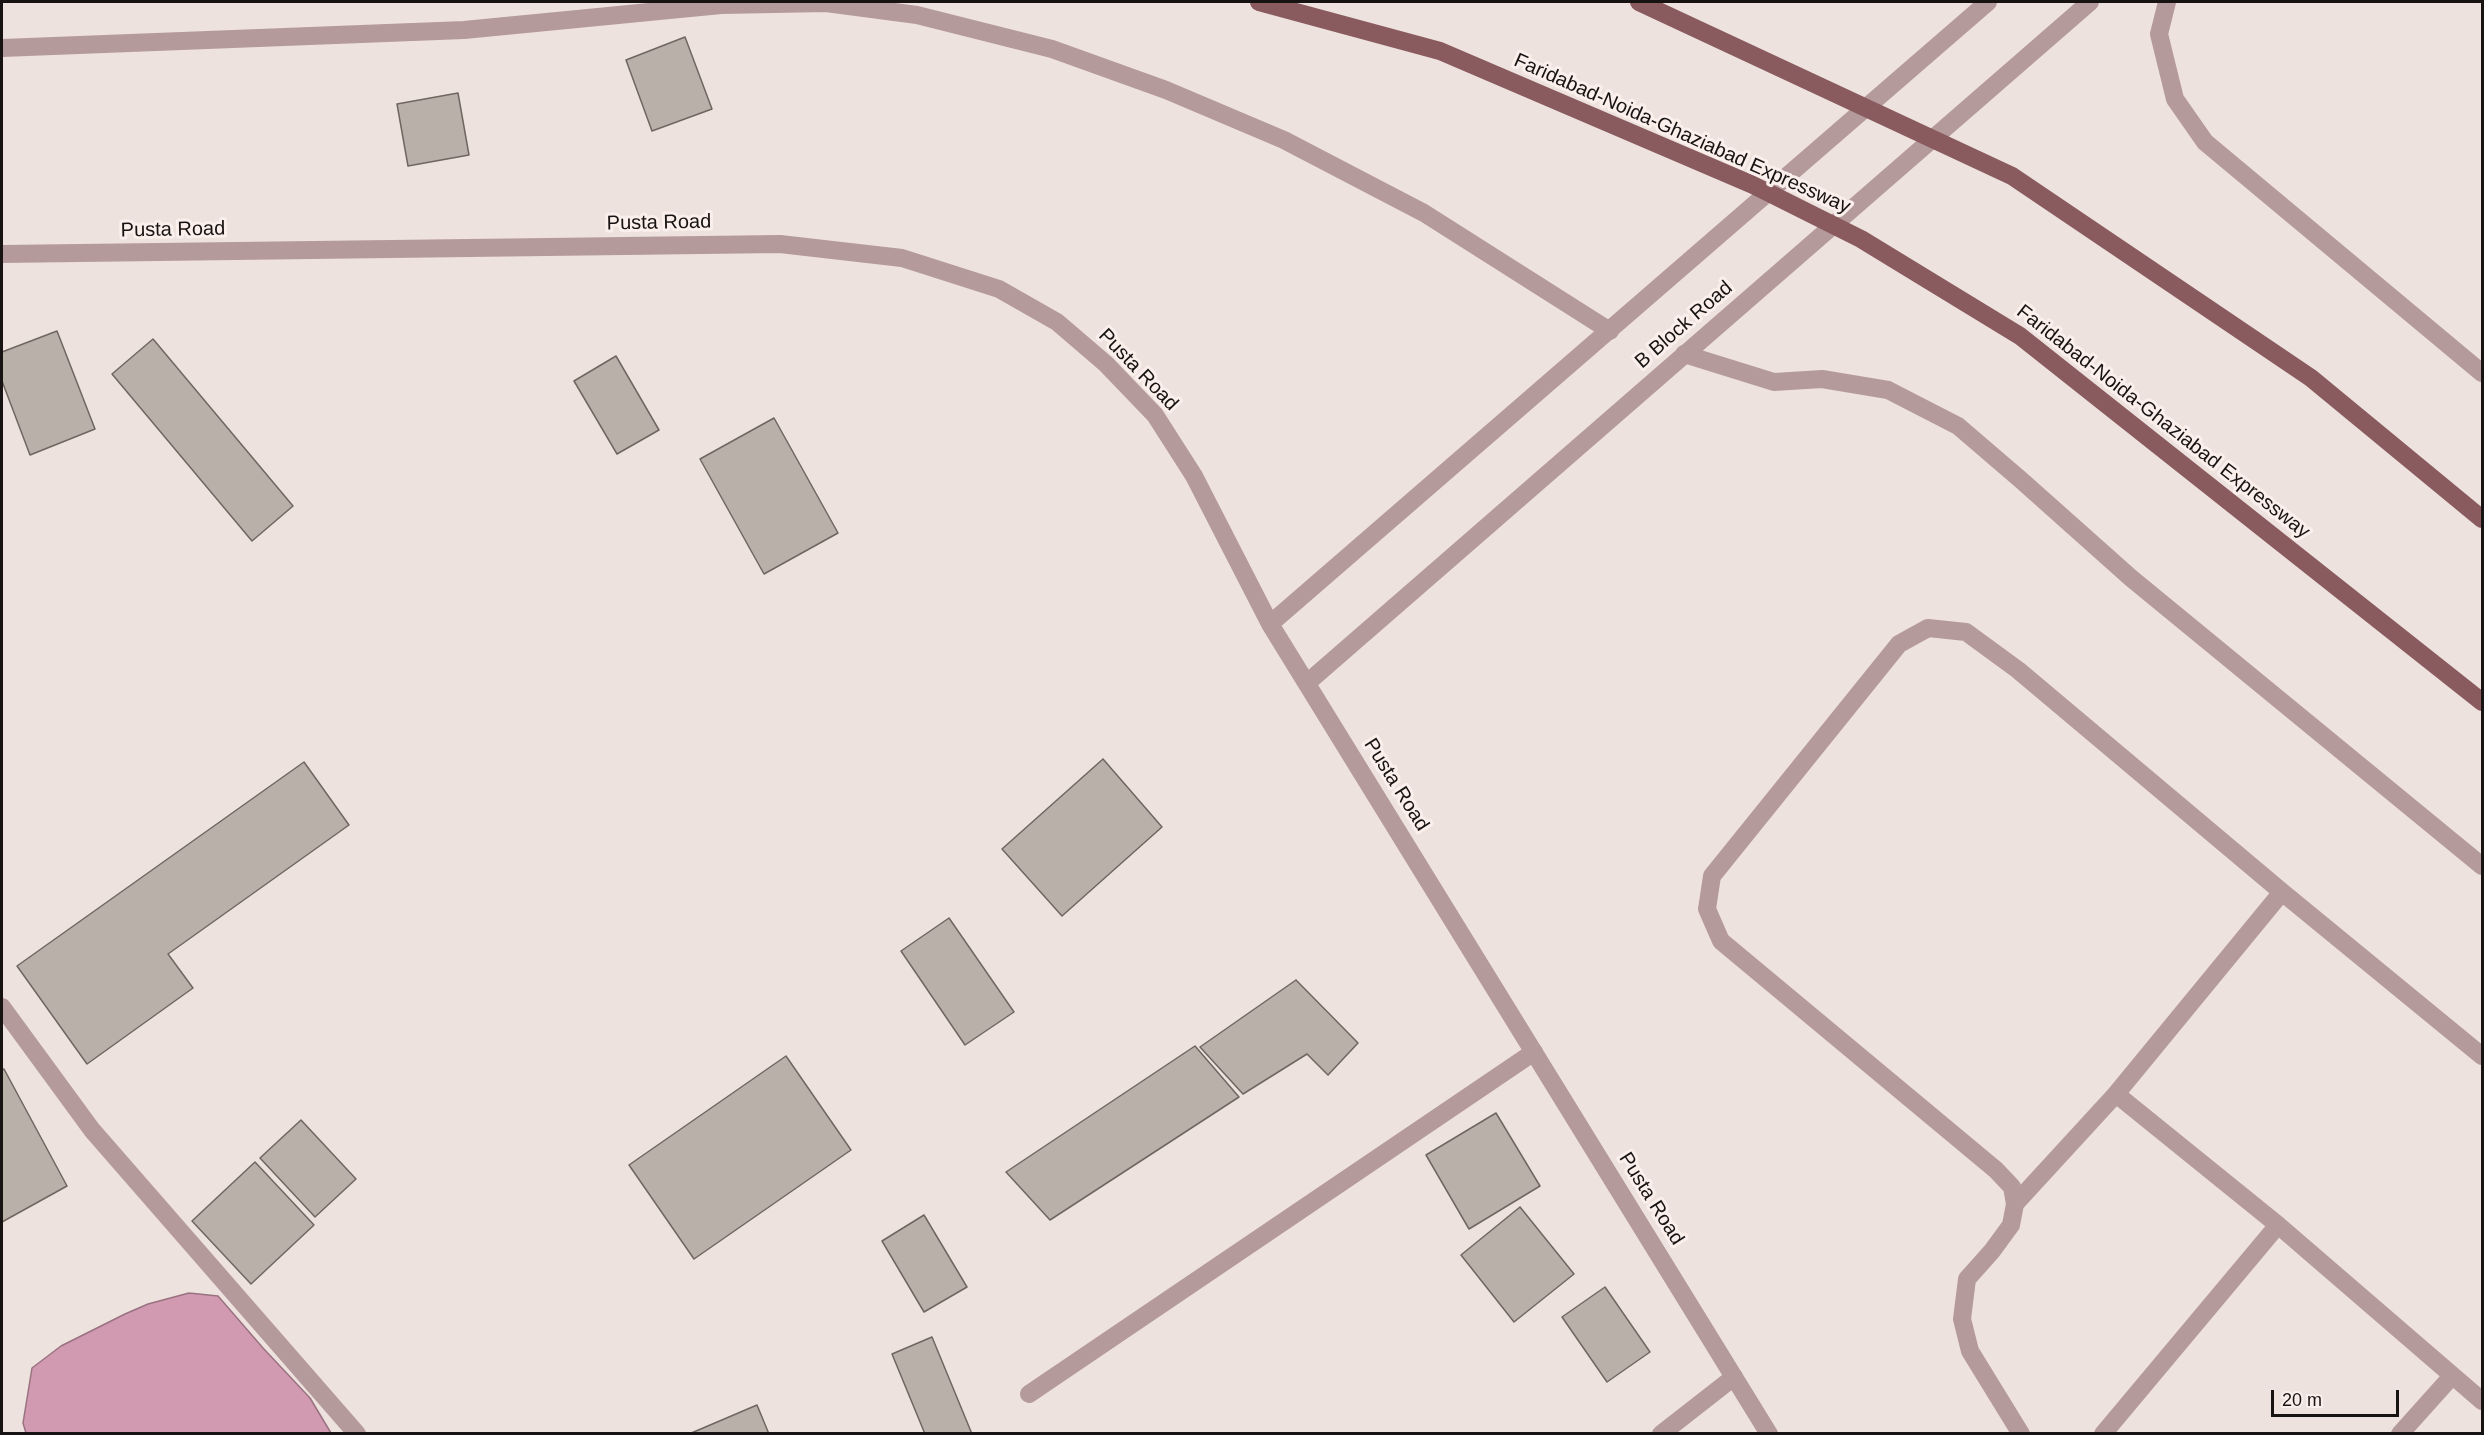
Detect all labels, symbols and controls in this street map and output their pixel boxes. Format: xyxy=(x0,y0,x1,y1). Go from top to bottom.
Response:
street label: Faridabad-Noida-Ghaziabad Expressway xyxy=(1510,49,1854,219)
street label: Pusta Road xyxy=(607,210,711,236)
street label: Pusta Road xyxy=(121,217,225,243)
street label: B Block Road xyxy=(1630,276,1738,374)
street label: Faridabad-Noida-Ghaziabad Expressway xyxy=(2012,300,2314,544)
street label: Pusta Road xyxy=(1093,324,1183,416)
street label: Pusta Road xyxy=(1358,734,1434,836)
street label: Pusta Road xyxy=(1613,1148,1689,1250)
scale bar xyxy=(2274,1378,2402,1416)
text: 20 m xyxy=(2282,1390,2322,1410)

